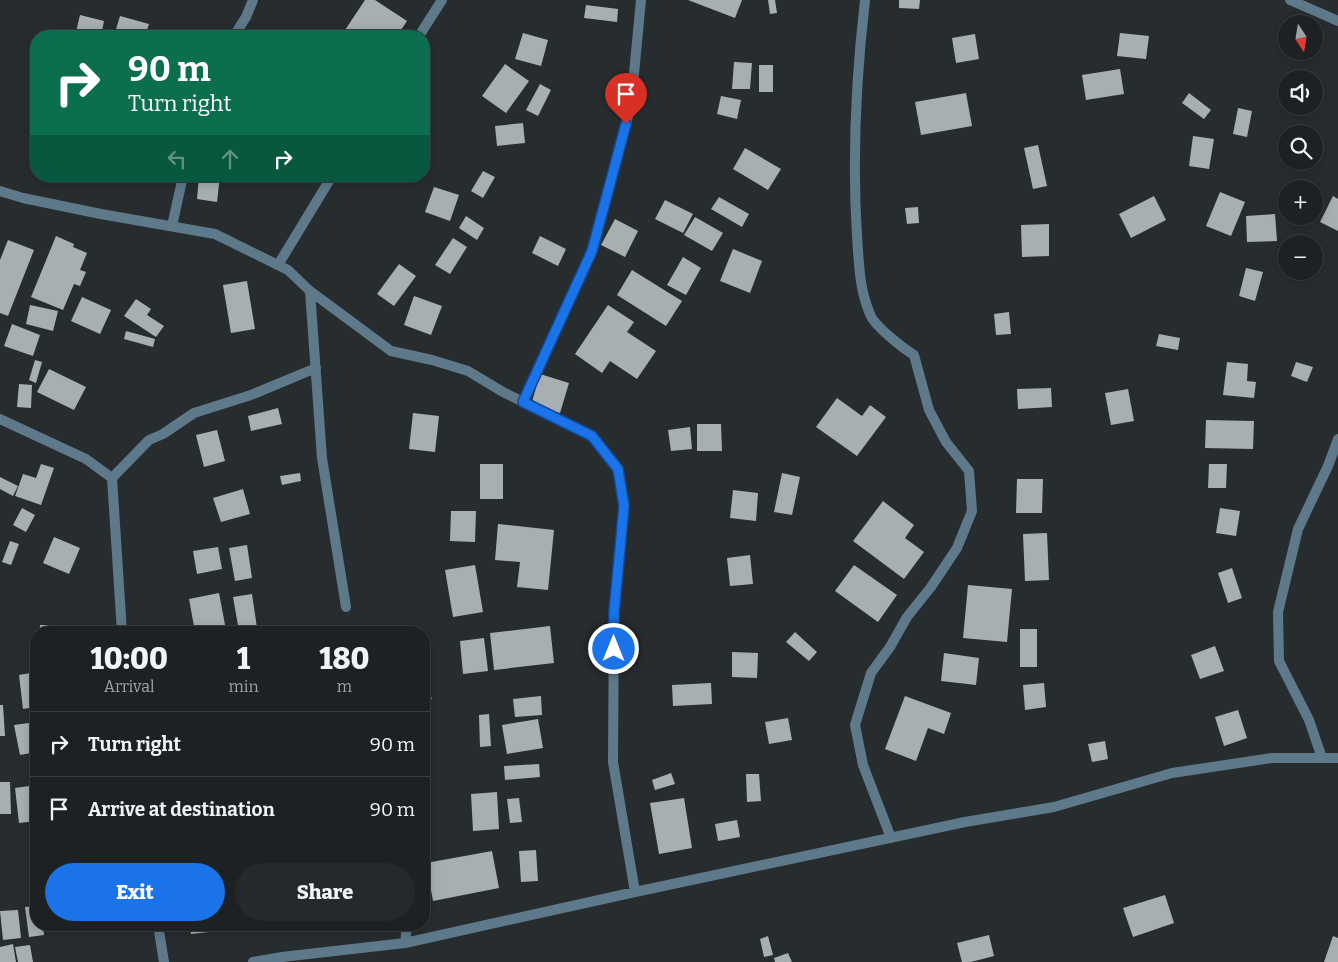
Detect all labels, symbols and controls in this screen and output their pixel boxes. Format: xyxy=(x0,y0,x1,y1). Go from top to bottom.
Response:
north arrow xyxy=(1278,15,1322,60)
map controls xyxy=(1278,15,1323,280)
text: 90 m xyxy=(128,48,211,90)
icon: right xyxy=(45,50,110,115)
button: sound xyxy=(1278,70,1323,115)
pin xyxy=(605,73,647,124)
icon: arrive xyxy=(612,80,640,108)
text: Turn right xyxy=(128,90,231,117)
button: search xyxy=(1278,125,1323,170)
icon: left xyxy=(163,145,191,173)
icon: ahead xyxy=(216,145,244,173)
icon: right xyxy=(269,145,297,173)
button: + xyxy=(1278,180,1323,225)
button: − xyxy=(1278,235,1323,280)
position arrow xyxy=(587,622,639,674)
text: 10:00 xyxy=(91,641,168,677)
text: 1 xyxy=(237,641,250,677)
text: 180 xyxy=(319,641,369,677)
text: Arrival xyxy=(104,677,155,696)
text: min xyxy=(228,677,259,696)
text: m xyxy=(337,677,352,696)
icon: right xyxy=(45,730,73,758)
text: Turn right xyxy=(88,733,181,756)
text: 90 m xyxy=(370,733,415,756)
icon: arrive xyxy=(45,795,73,823)
text: Arrive at destination xyxy=(88,798,275,821)
text: 90 m xyxy=(370,798,415,821)
button: Exit xyxy=(45,863,225,921)
button: Share xyxy=(235,863,415,921)

